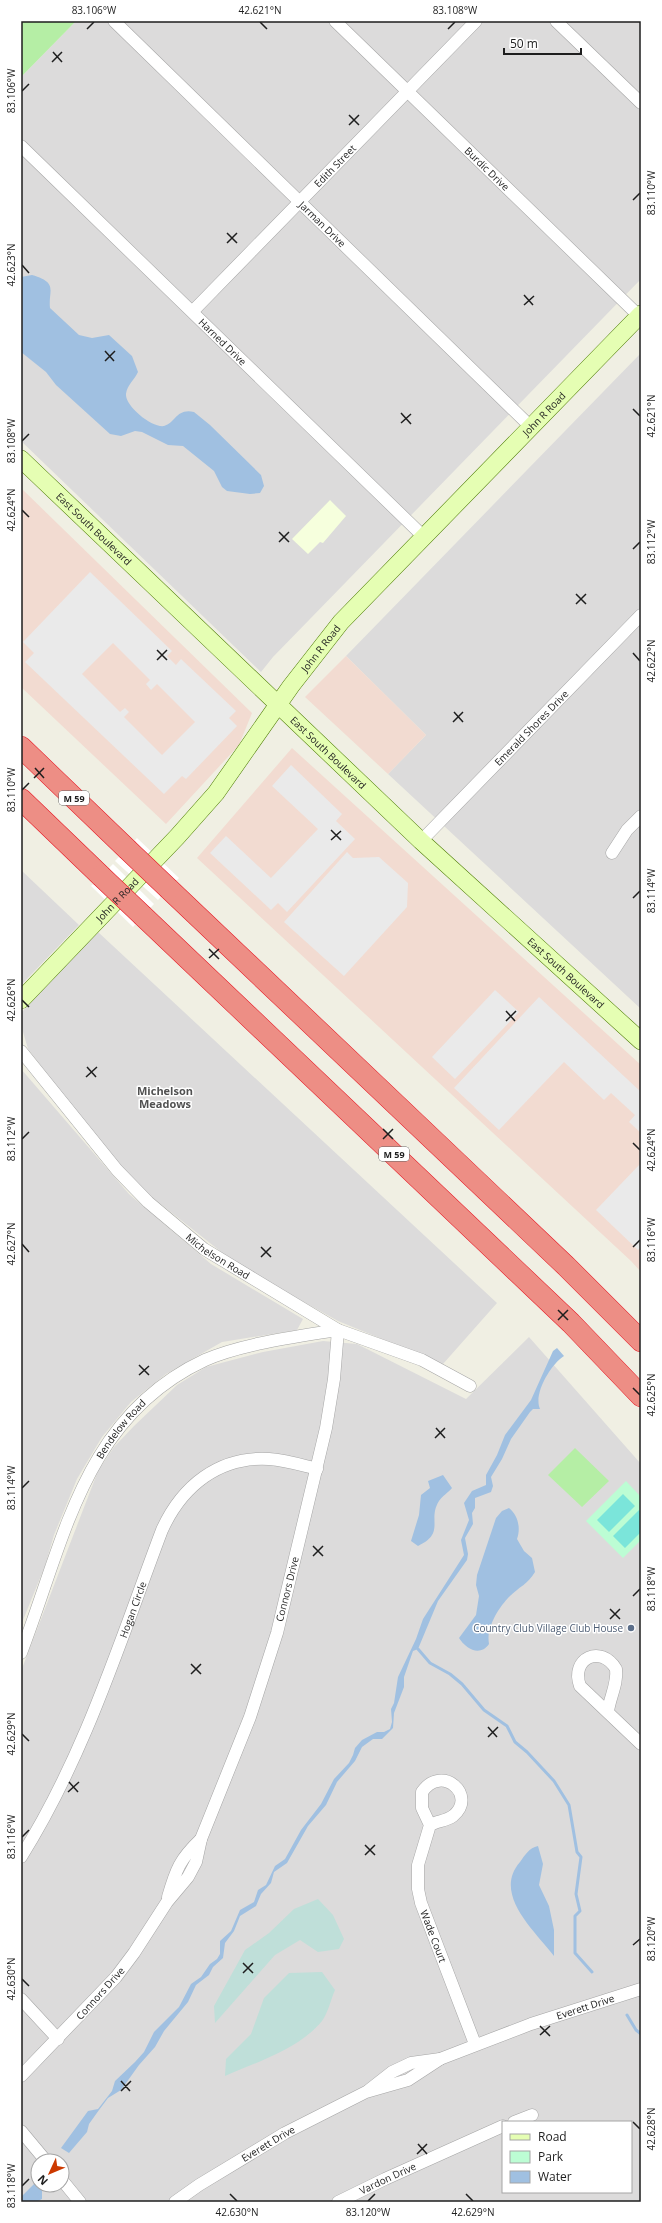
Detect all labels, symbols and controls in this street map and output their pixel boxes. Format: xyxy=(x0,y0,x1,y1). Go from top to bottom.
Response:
text: 83.106°W xyxy=(72,3,117,17)
text: 42.621°N xyxy=(238,3,282,17)
text: 83.108°W xyxy=(433,3,478,17)
scale bar xyxy=(504,30,581,56)
text: 50 m xyxy=(510,35,538,52)
text: 83.106°W xyxy=(4,68,18,113)
street label: Edith Street xyxy=(311,141,359,190)
street label: Burdic Drive xyxy=(462,144,513,194)
text: 83.110°W xyxy=(644,170,658,215)
street label: Jarman Drive xyxy=(295,197,349,250)
text: 42.623°N xyxy=(4,243,18,287)
street label: Harned Drive xyxy=(196,315,250,369)
street label: John R Road xyxy=(518,389,568,440)
text: 42.621°N xyxy=(644,394,658,438)
text: 83.108°W xyxy=(4,418,18,463)
text: 42.624°N xyxy=(4,488,18,532)
street label: East South Boulevard xyxy=(53,489,135,568)
text: 83.112°W xyxy=(644,519,658,564)
street label: John R Road xyxy=(297,622,343,676)
text: 42.622°N xyxy=(644,639,658,683)
street label: Emerald Shores Drive xyxy=(491,687,572,769)
street label: East South Boulevard xyxy=(288,713,369,792)
text: 83.110°W xyxy=(4,767,18,812)
road number: M 59 xyxy=(59,791,89,805)
text: 83.114°W xyxy=(644,868,658,913)
street label: John R Road xyxy=(92,874,142,925)
street label: East South Boulevard xyxy=(524,934,608,1011)
text: 42.626°N xyxy=(4,978,18,1022)
district label: Michelson Meadows xyxy=(137,1083,193,1111)
text: 83.112°W xyxy=(4,1116,18,1161)
text: 42.624°N xyxy=(644,1128,658,1172)
road number: M 59 xyxy=(379,1147,409,1161)
text: 83.116°W xyxy=(644,1217,658,1262)
text: 42.627°N xyxy=(4,1222,18,1266)
street label: Michelson Road xyxy=(183,1230,253,1282)
text: 42.625°N xyxy=(644,1373,658,1417)
street label: Bendelow Road xyxy=(93,1396,149,1461)
text: 83.114°W xyxy=(4,1465,18,1510)
street label: Connors Drive xyxy=(272,1555,302,1623)
text: 83.118°W xyxy=(644,1566,658,1611)
street label: Hogan Circle xyxy=(116,1579,150,1640)
place label: Country Club Village Club House xyxy=(473,1621,623,1635)
marker: Country Club Village Club House xyxy=(626,1623,636,1633)
text: 42.629°N xyxy=(4,1712,18,1756)
text: 83.116°W xyxy=(4,1814,18,1859)
street label: Wade Court xyxy=(417,1908,450,1965)
text: 83.120°W xyxy=(644,1916,658,1961)
text: 42.630°N xyxy=(4,1957,18,2001)
street label: Connors Drive xyxy=(73,1963,128,2022)
street label: Everett Drive xyxy=(555,1991,616,2023)
text: 42.628°N xyxy=(644,2107,658,2151)
legend xyxy=(502,2121,632,2193)
street label: Everett Drive xyxy=(239,2122,298,2165)
text: Road xyxy=(538,2128,567,2145)
text: Park xyxy=(538,2148,564,2165)
north arrow xyxy=(30,2153,70,2193)
street label: Vardon Drive xyxy=(357,2159,418,2198)
text: 83.118°W xyxy=(4,2163,18,2208)
text: Water xyxy=(538,2168,572,2185)
text: N xyxy=(34,2172,51,2189)
text: 42.630°N xyxy=(215,2205,259,2219)
text: 83.120°W xyxy=(346,2205,391,2219)
text: 42.629°N xyxy=(451,2205,495,2219)

